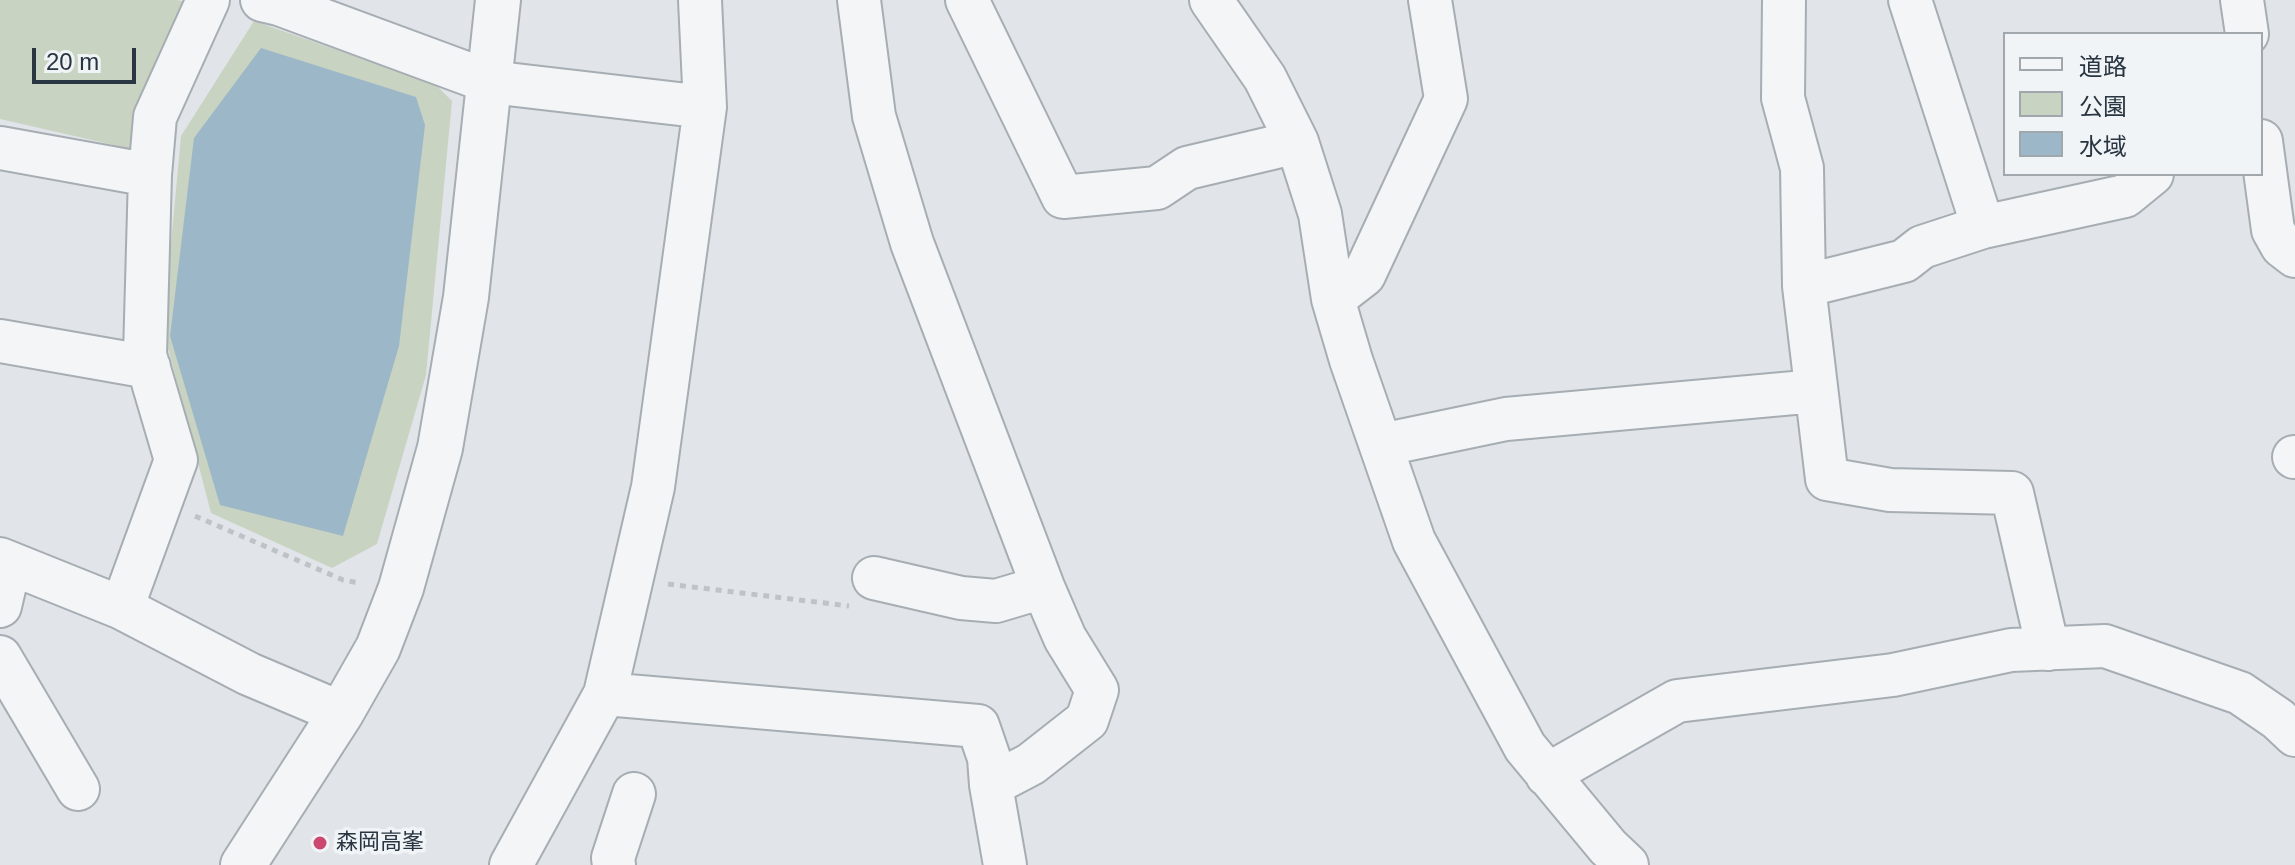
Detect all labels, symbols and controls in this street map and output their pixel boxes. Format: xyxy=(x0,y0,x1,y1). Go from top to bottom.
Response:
scale bar xyxy=(36,32,140,82)
legend xyxy=(2003,32,2263,176)
text: 20 m xyxy=(46,48,99,75)
text: 道路 xyxy=(2079,53,2127,80)
text: 公園 xyxy=(2079,93,2127,120)
text: 水域 xyxy=(2079,133,2127,160)
place label: 森岡高峯 xyxy=(336,830,424,856)
marker: 森岡高峯 xyxy=(311,834,329,852)

